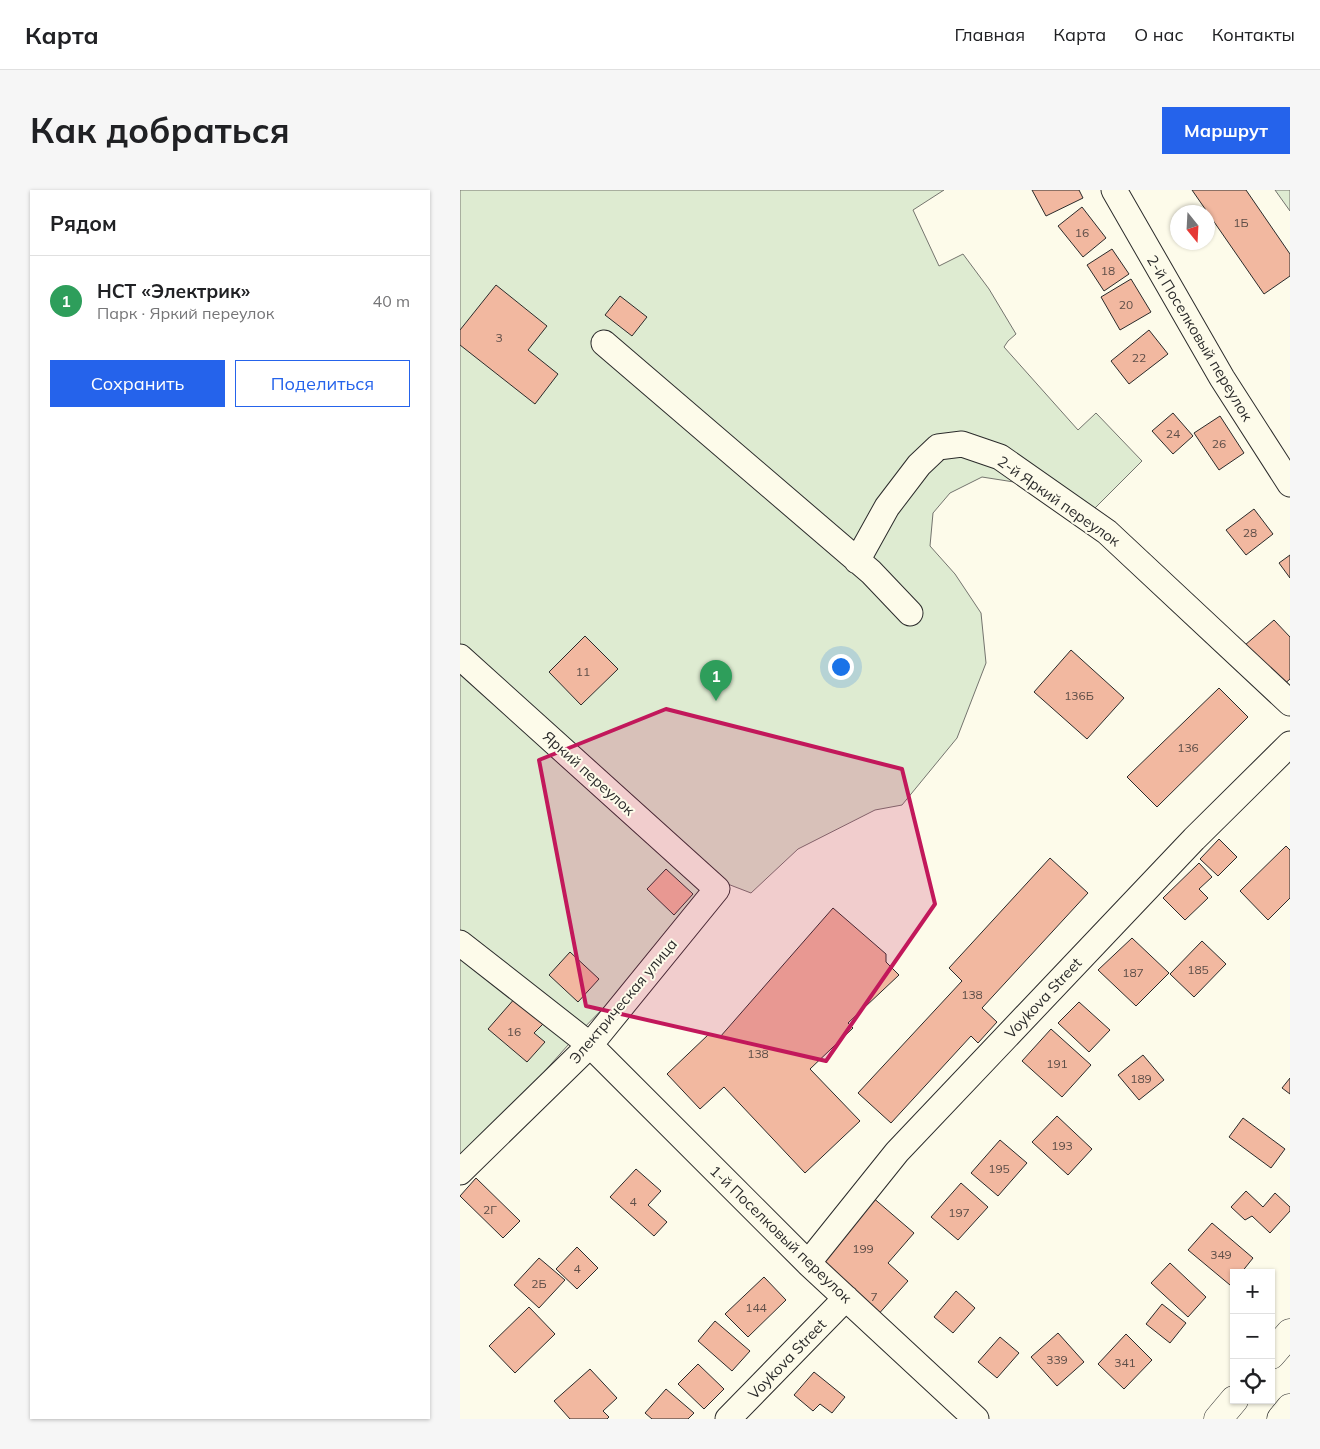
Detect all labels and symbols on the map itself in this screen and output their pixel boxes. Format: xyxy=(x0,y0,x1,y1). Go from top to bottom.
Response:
north arrow xyxy=(1170,205,1215,250)
house number: 1Б xyxy=(1233,215,1249,230)
house number: 16 xyxy=(1075,225,1089,240)
street label: 2-й Поселковый переулок xyxy=(1143,252,1258,425)
house number: 18 xyxy=(1101,263,1115,278)
house number: 20 xyxy=(1119,297,1133,312)
house number: 3 xyxy=(495,330,503,345)
house number: 22 xyxy=(1132,350,1146,365)
house number: 24 xyxy=(1166,426,1180,441)
house number: 26 xyxy=(1212,436,1226,451)
street label: 2-й Яркий переулок xyxy=(994,452,1125,551)
house number: 28 xyxy=(1243,525,1257,540)
your location xyxy=(828,654,854,680)
pin: 1 xyxy=(700,660,732,701)
house number: 11 xyxy=(576,664,590,679)
house number: 136Б xyxy=(1064,688,1094,703)
street label: Яркий переулок xyxy=(539,727,640,820)
house number: 136 xyxy=(1177,740,1199,755)
street label: Электрическая улица xyxy=(565,934,681,1068)
street label: Voykova Street xyxy=(1001,953,1085,1043)
house number: 185 xyxy=(1187,962,1209,977)
house number: 187 xyxy=(1122,965,1144,980)
house number: 138 xyxy=(961,987,983,1002)
house number: 16 xyxy=(507,1024,521,1039)
house number: 138 xyxy=(747,1046,769,1061)
house number: 191 xyxy=(1046,1056,1068,1071)
house number: 189 xyxy=(1130,1071,1152,1086)
house number: 193 xyxy=(1051,1138,1073,1153)
street label: 1-й Поселковый переулок xyxy=(706,1161,857,1308)
house number: 195 xyxy=(988,1161,1010,1176)
house number: 4 xyxy=(629,1194,637,1209)
house number: 2Г xyxy=(483,1202,497,1217)
house number: 197 xyxy=(948,1205,970,1220)
house number: 199 xyxy=(852,1241,874,1256)
house number: 349 xyxy=(1210,1247,1232,1262)
house number: 4 xyxy=(573,1261,581,1276)
house number: 2Б xyxy=(531,1276,547,1291)
house number: 7 xyxy=(870,1289,878,1304)
house number: 144 xyxy=(745,1300,767,1315)
street label: Voykova Street xyxy=(744,1315,830,1403)
house number: 339 xyxy=(1046,1352,1068,1367)
house number: 341 xyxy=(1114,1355,1136,1370)

